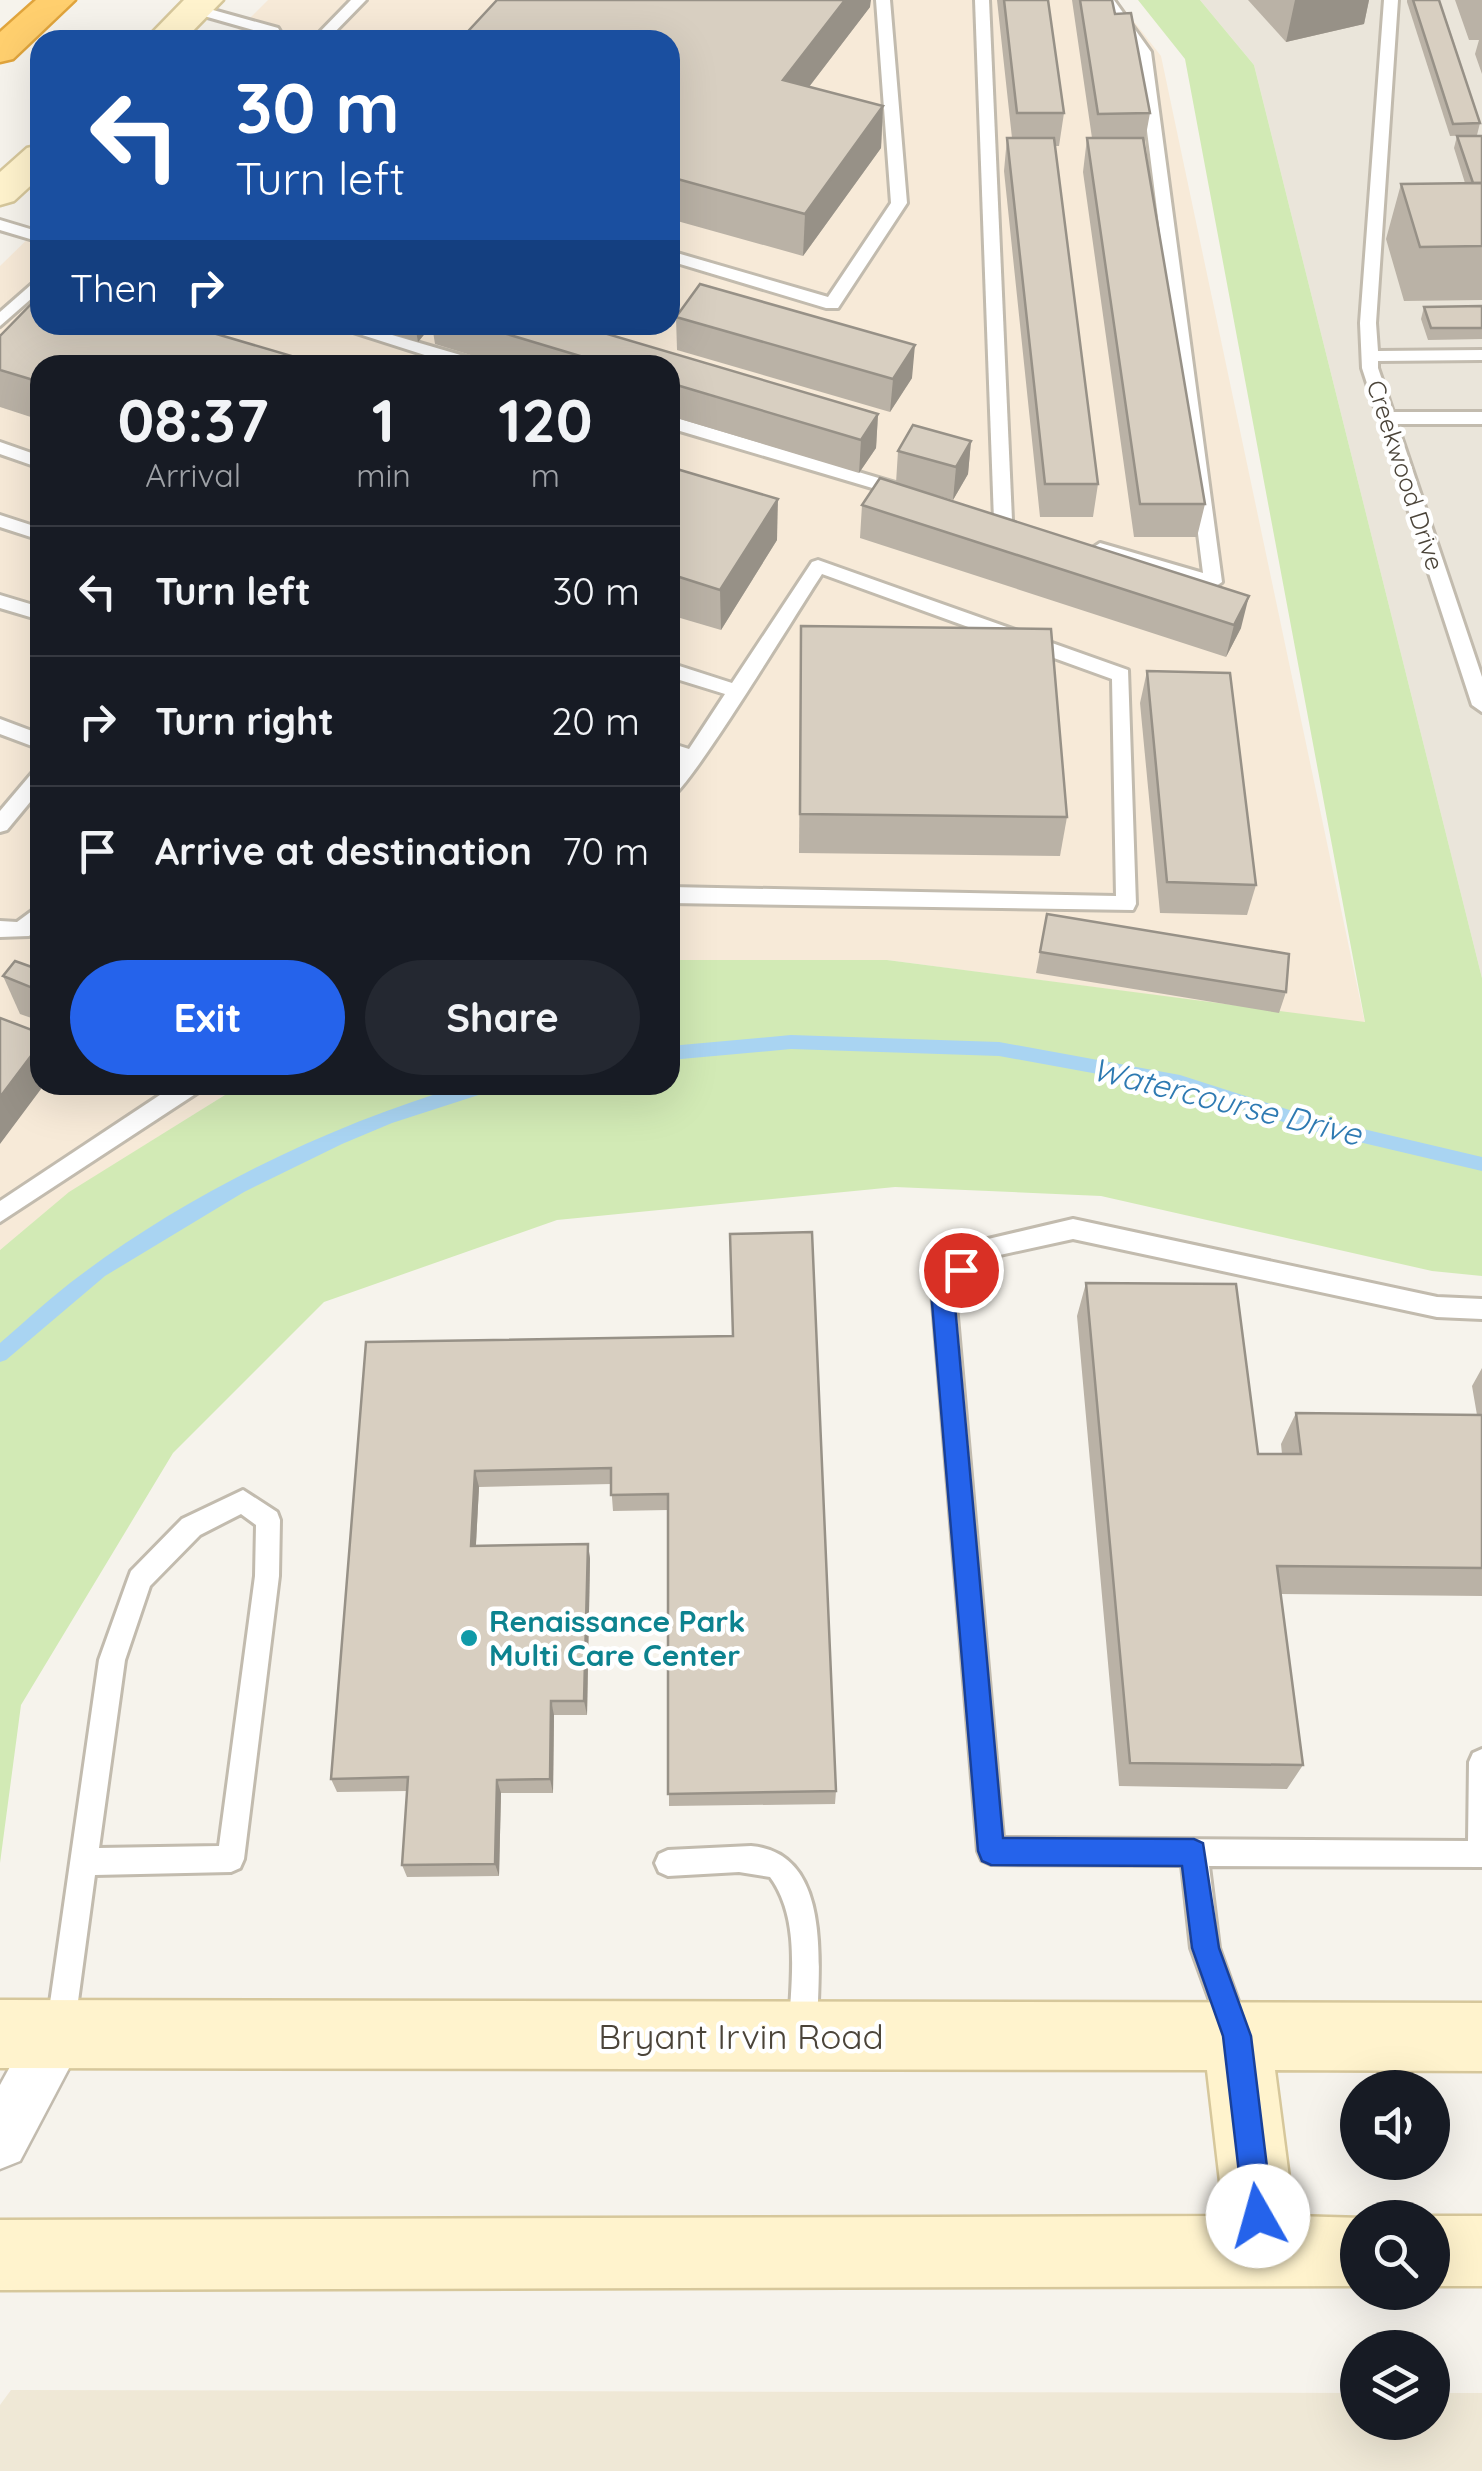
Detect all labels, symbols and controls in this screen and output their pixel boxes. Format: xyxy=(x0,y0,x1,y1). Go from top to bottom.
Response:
text: 30 m xyxy=(235,63,400,151)
icon: left xyxy=(70,70,200,200)
text: Turn left xyxy=(235,150,405,206)
icon: right xyxy=(178,260,233,315)
text: Then xyxy=(70,264,158,312)
street label: Creekwood Drive xyxy=(1361,376,1451,574)
text: 08:37 xyxy=(117,382,269,457)
text: 1 xyxy=(372,382,395,457)
text: 120 xyxy=(498,382,593,457)
text: Arrival xyxy=(145,455,241,495)
text: min xyxy=(356,455,411,495)
text: m xyxy=(531,455,560,495)
icon: left xyxy=(70,564,125,619)
text: Turn left xyxy=(155,567,311,615)
text: 30 m xyxy=(552,567,640,615)
icon: right xyxy=(70,694,125,749)
text: Turn right xyxy=(155,697,334,745)
text: 20 m xyxy=(551,697,640,745)
icon: arrive xyxy=(70,824,125,879)
text: Arrive at destination xyxy=(155,827,532,875)
text: 70 m xyxy=(562,827,649,875)
button: Exit xyxy=(70,960,345,1075)
button: Share xyxy=(365,960,640,1075)
water label: Watercourse Drive xyxy=(1088,1048,1367,1154)
pin xyxy=(919,1228,1004,1313)
icon: arrive xyxy=(934,1243,989,1298)
place label: Renaissance Park Multi Care Center xyxy=(489,1602,745,1674)
marker: Renaissance Park Multi Care Center xyxy=(458,1627,480,1649)
street label: Bryant Irvin Road xyxy=(598,2014,884,2058)
map controls xyxy=(1340,2070,1450,2440)
button: sound xyxy=(1340,2070,1450,2180)
position arrow xyxy=(1206,2164,1310,2268)
button: search xyxy=(1340,2200,1450,2310)
button: layers xyxy=(1340,2330,1450,2440)

